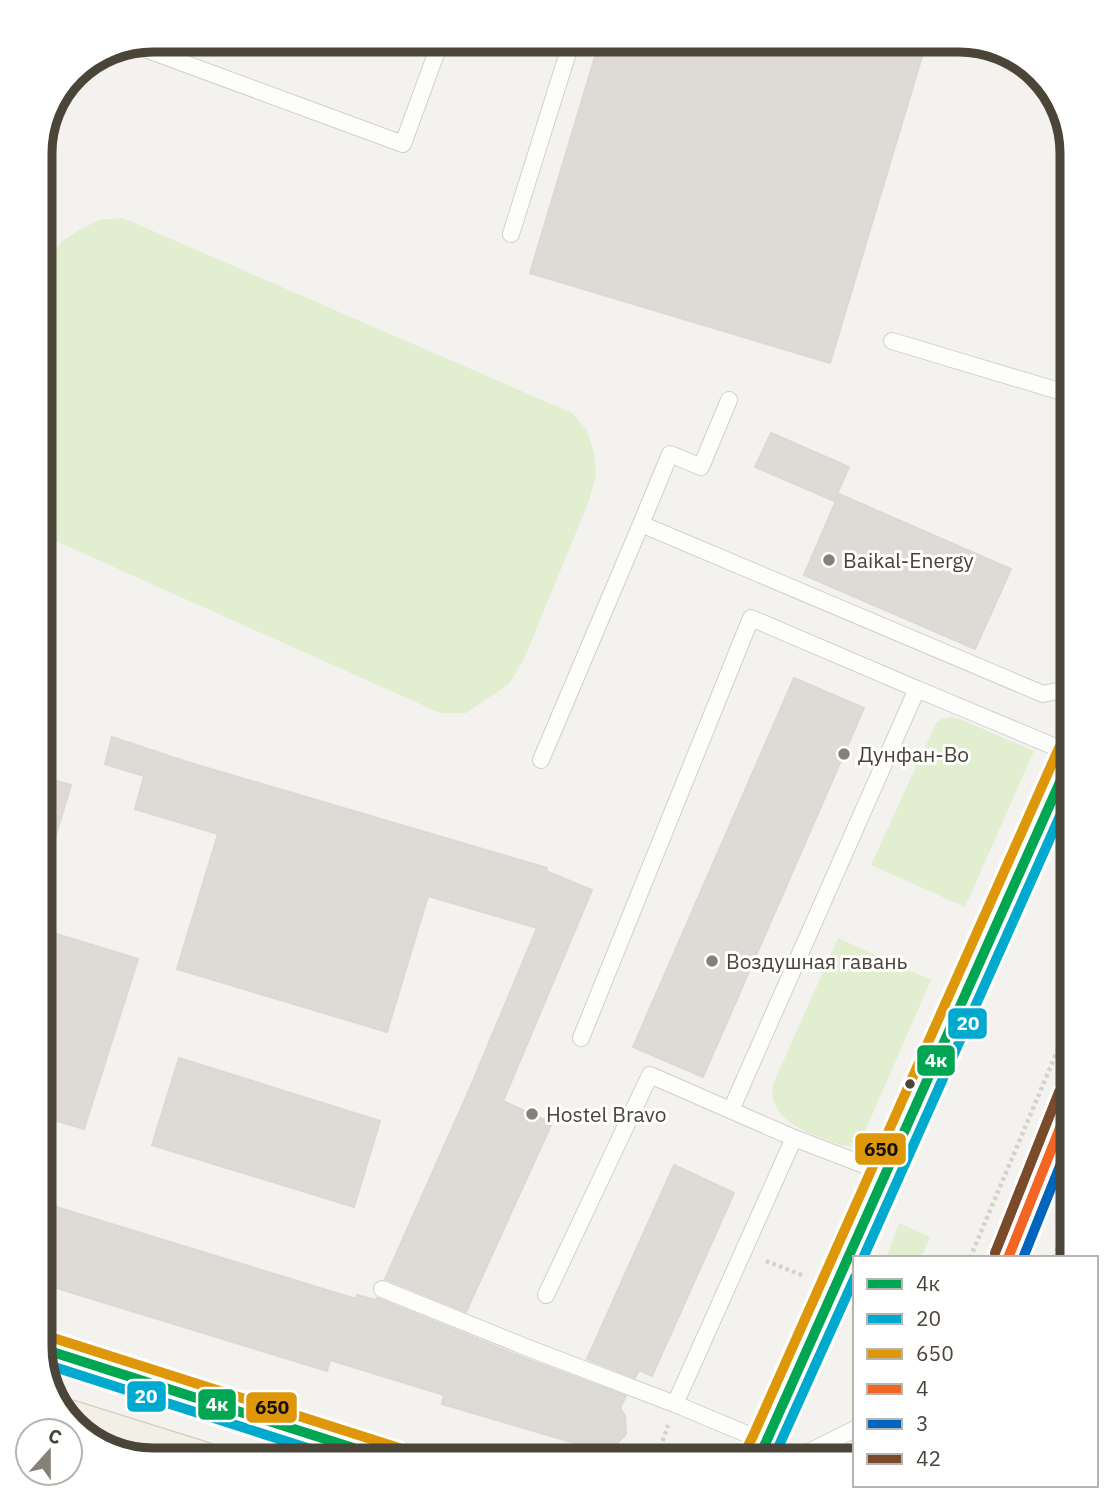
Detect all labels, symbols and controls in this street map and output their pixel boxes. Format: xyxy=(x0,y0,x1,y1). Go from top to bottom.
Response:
place label: Baikal-Energy xyxy=(843,546,974,574)
marker: Baikal-Energy xyxy=(821,552,837,568)
place label: Дунфан-Во xyxy=(858,740,969,768)
marker: Дунфан-Во xyxy=(836,746,852,762)
place label: Воздушная гавань xyxy=(726,947,907,975)
marker: Воздушная гавань xyxy=(704,953,720,969)
line badge: 20 xyxy=(947,1007,988,1040)
text: 20 xyxy=(957,1011,979,1035)
line badge: 4к xyxy=(916,1044,956,1077)
text: 4к xyxy=(925,1048,947,1072)
unlabelled marker xyxy=(903,1077,917,1091)
place label: Hostel Bravo xyxy=(546,1100,666,1128)
marker: Hostel Bravo xyxy=(524,1106,540,1122)
line badge: 650 xyxy=(854,1132,907,1166)
text: 650 xyxy=(864,1137,898,1161)
legend xyxy=(853,1256,1098,1487)
text: 4к xyxy=(916,1269,940,1297)
text: 20 xyxy=(916,1304,941,1332)
text: 650 xyxy=(916,1339,954,1367)
text: 4 xyxy=(916,1374,929,1402)
line badge: 20 xyxy=(126,1380,167,1413)
text: 20 xyxy=(135,1384,157,1408)
line badge: 4к xyxy=(197,1388,237,1421)
line badge: 650 xyxy=(245,1391,298,1424)
text: 4к xyxy=(206,1392,228,1416)
text: 650 xyxy=(255,1395,289,1419)
text: 3 xyxy=(916,1409,929,1437)
north arrow xyxy=(14,1417,84,1487)
text: С xyxy=(45,1423,65,1450)
text: 42 xyxy=(916,1444,941,1472)

